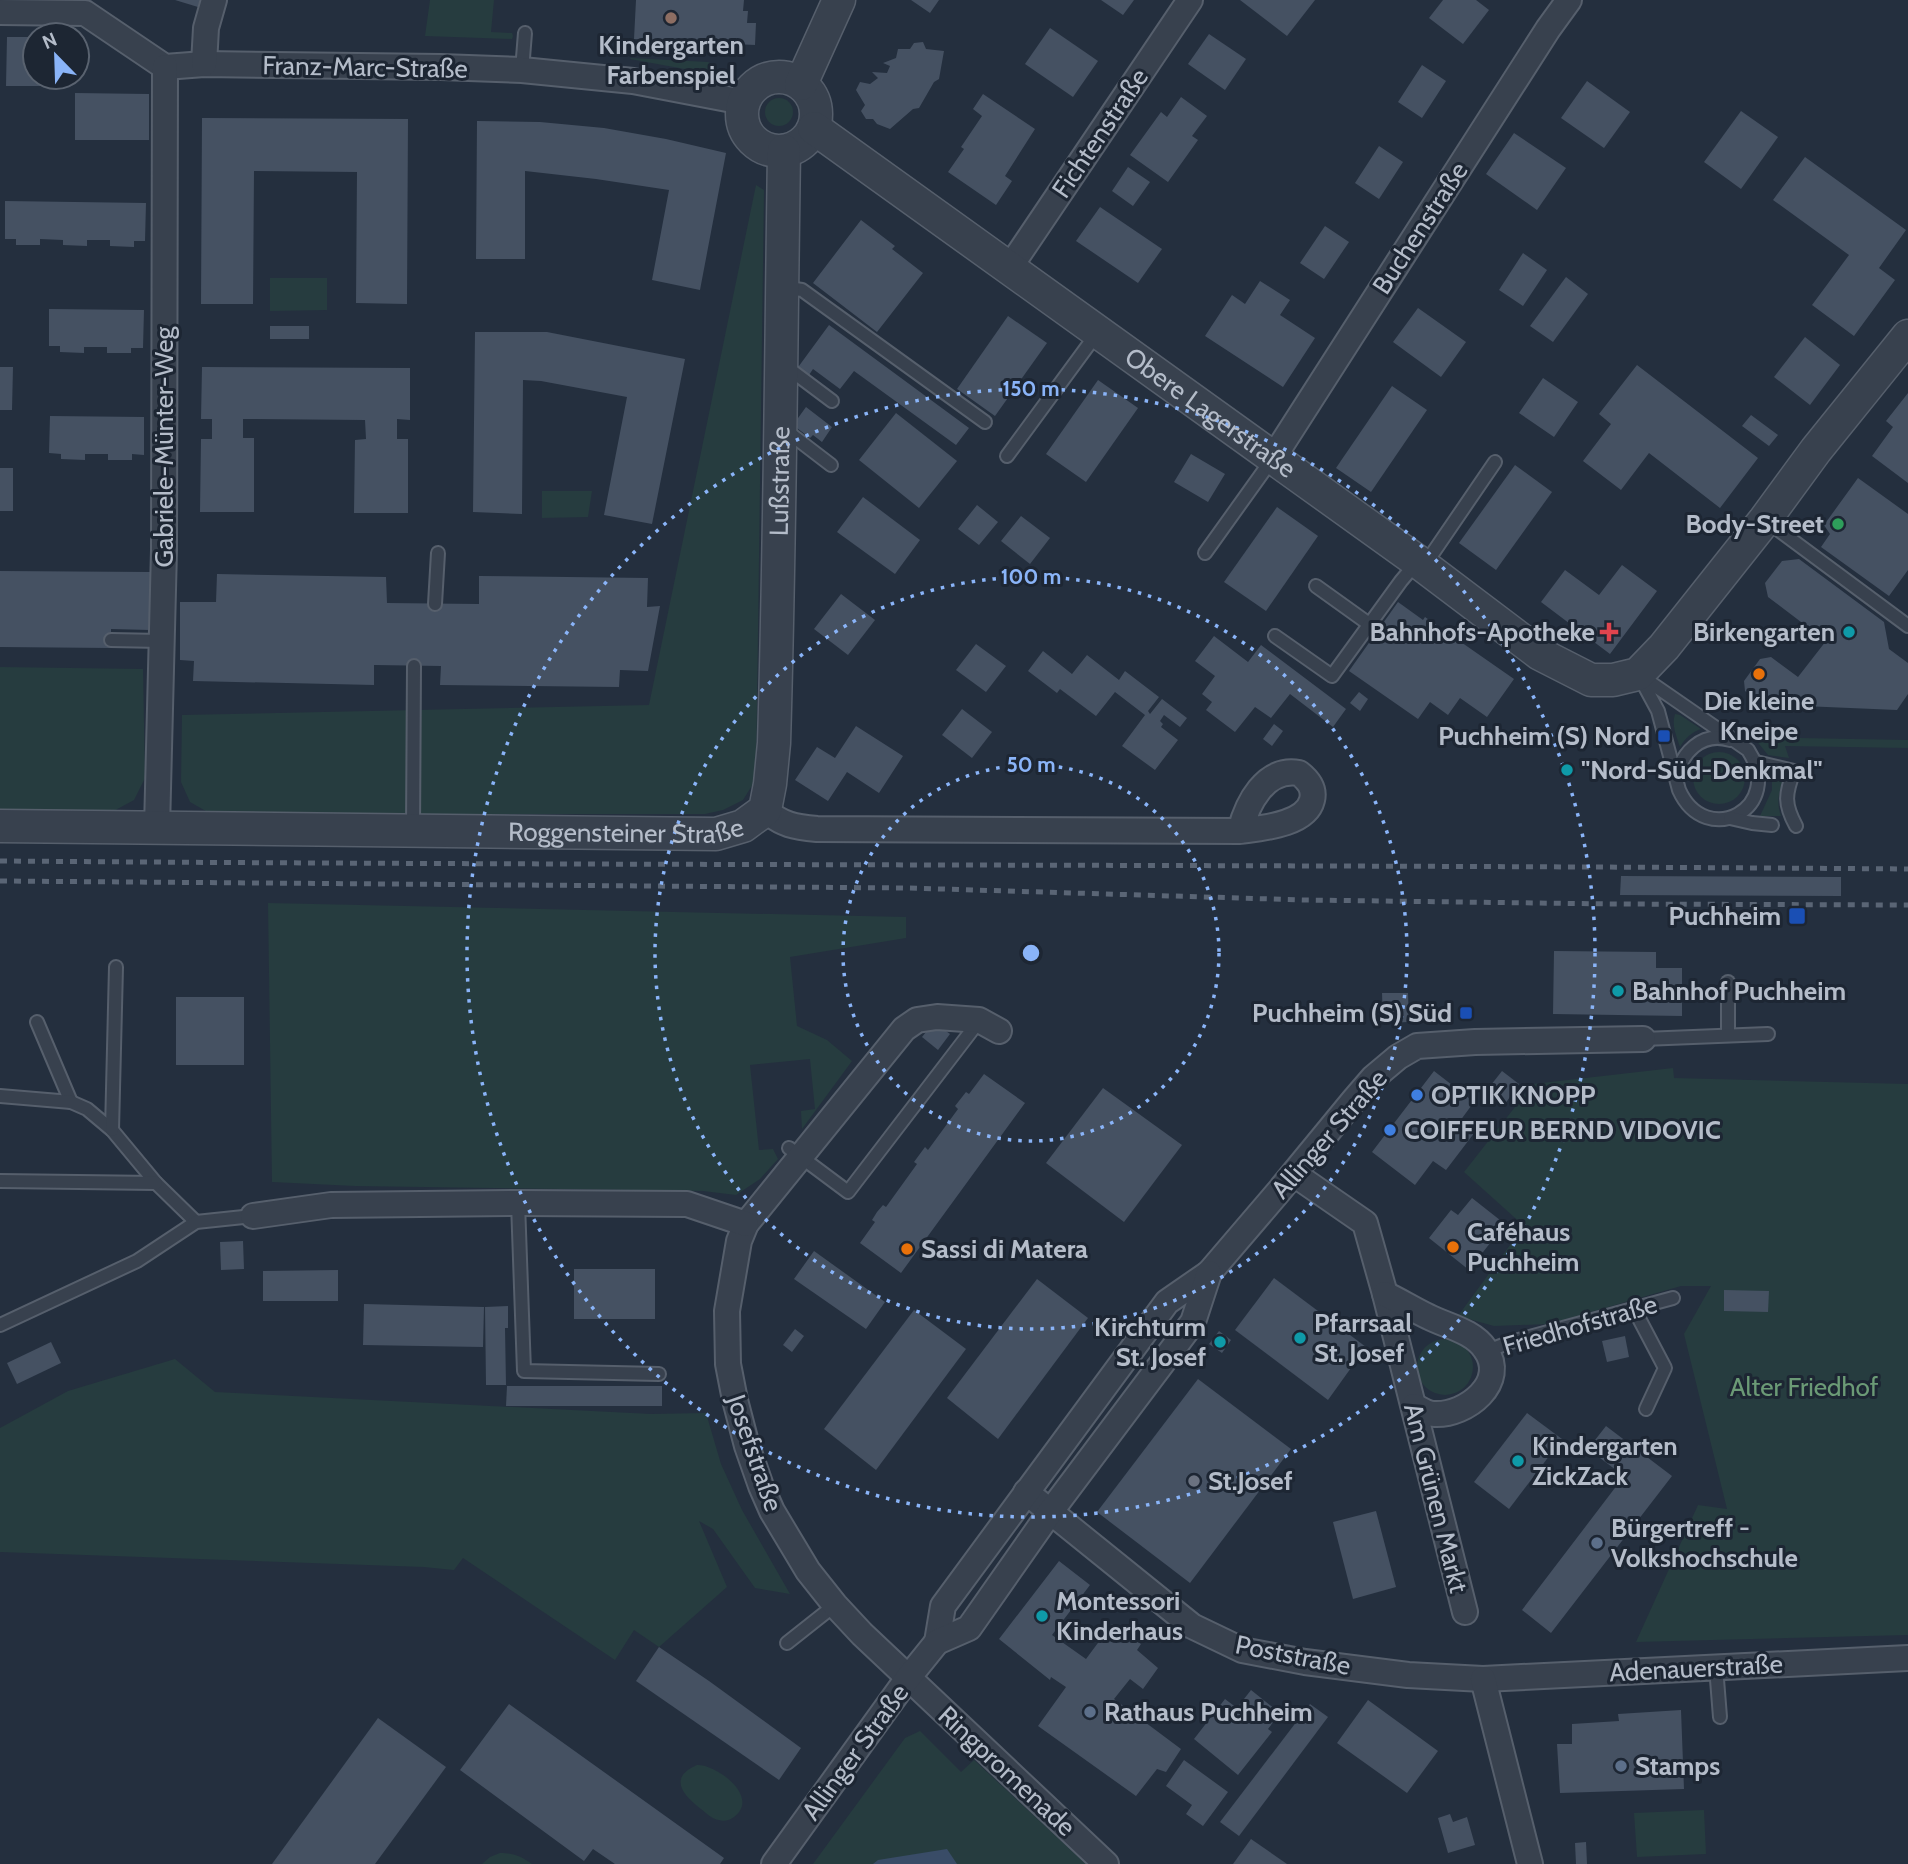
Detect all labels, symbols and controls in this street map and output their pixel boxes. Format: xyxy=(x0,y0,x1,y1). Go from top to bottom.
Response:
marker: Kindergarten Farbenspiel xyxy=(663,10,679,26)
north arrow xyxy=(21,21,91,91)
text: N xyxy=(39,28,60,54)
place label: Kindergarten Farbenspiel xyxy=(598,29,744,91)
street label: Franz-Marc-Straße xyxy=(262,49,468,85)
street label: Fichtenstraße xyxy=(1045,62,1155,204)
street label: Buchenstraße xyxy=(1365,156,1475,300)
street label: Gabriele-Münter-Weg xyxy=(148,326,180,567)
street label: Obere Lagerstraße xyxy=(1119,340,1302,485)
text: 150 m xyxy=(1003,376,1059,401)
street label: Lußstraße xyxy=(763,426,796,536)
place label: Body-Street xyxy=(1685,508,1824,540)
marker: Body-Street xyxy=(1830,516,1846,532)
text: 100 m xyxy=(1001,564,1061,589)
place label: Bahnhofs-Apotheke xyxy=(1370,616,1595,648)
place label: Birkengarten xyxy=(1693,616,1835,648)
marker: Bahnhofs-Apotheke xyxy=(1601,624,1617,640)
marker: Birkengarten xyxy=(1841,624,1857,640)
marker: Die kleine Kneipe xyxy=(1751,666,1767,682)
place label: Die kleine Kneipe xyxy=(1704,685,1814,747)
place label: Puchheim (S) Nord xyxy=(1438,720,1650,752)
marker: Puchheim (S) Nord xyxy=(1656,728,1672,744)
text: 50 m xyxy=(1006,752,1056,777)
place label: "Nord-Süd-Denkmal" xyxy=(1581,754,1822,786)
marker: "Nord-Süd-Denkmal" xyxy=(1559,762,1575,778)
street label: Roggensteiner Straße xyxy=(508,811,747,850)
place label: Puchheim xyxy=(1669,900,1781,932)
marker: Puchheim xyxy=(1787,906,1807,926)
centre of rings xyxy=(1019,941,1043,965)
place label: Bahnhof Puchheim xyxy=(1632,975,1846,1007)
marker: Bahnhof Puchheim xyxy=(1610,983,1626,999)
place label: Puchheim (S) Süd xyxy=(1252,997,1452,1029)
marker: Puchheim (S) Süd xyxy=(1458,1005,1474,1021)
street label: Allinger Straße xyxy=(1264,1063,1394,1205)
place label: OPTIK KNOPP xyxy=(1431,1079,1596,1111)
marker: OPTIK KNOPP xyxy=(1409,1087,1425,1103)
place label: COIFFEUR BERND VIDOVIC xyxy=(1404,1114,1721,1146)
marker: COIFFEUR BERND VIDOVIC xyxy=(1382,1122,1398,1138)
place label: Caféhaus Puchheim xyxy=(1467,1216,1579,1278)
place label: Sassi di Matera xyxy=(921,1233,1088,1265)
marker: Caféhaus Puchheim xyxy=(1445,1239,1461,1255)
marker: Sassi di Matera xyxy=(899,1241,915,1257)
street label: Friedhofstraße xyxy=(1499,1288,1661,1362)
place label: Pfarrsaal St. Josef xyxy=(1314,1307,1412,1369)
place label: Kirchturm St. Josef xyxy=(1094,1311,1206,1373)
marker: Pfarrsaal St. Josef xyxy=(1292,1330,1308,1346)
marker: Kirchturm St. Josef xyxy=(1212,1334,1228,1350)
park label: Alter Friedhof xyxy=(1730,1371,1879,1403)
street label: Josefstraße xyxy=(720,1389,790,1516)
street label: Am Grünen Markt xyxy=(1397,1400,1475,1596)
place label: Kindergarten ZickZack xyxy=(1532,1430,1678,1492)
marker: Kindergarten ZickZack xyxy=(1510,1453,1526,1469)
place label: St.Josef xyxy=(1208,1465,1293,1497)
marker: St.Josef xyxy=(1186,1473,1202,1489)
place label: Bürgertreff - Volkshochschule xyxy=(1611,1512,1798,1574)
marker: Bürgertreff - Volkshochschule xyxy=(1589,1535,1605,1551)
place label: Montessori Kinderhaus xyxy=(1056,1585,1183,1647)
marker: Montessori Kinderhaus xyxy=(1034,1608,1050,1624)
street label: Poststraße xyxy=(1233,1628,1353,1682)
street label: Adenauerstraße xyxy=(1608,1647,1784,1689)
street label: Allinger Straße xyxy=(795,1678,915,1826)
place label: Rathaus Puchheim xyxy=(1104,1696,1313,1728)
street label: Ringpromenade xyxy=(932,1699,1082,1843)
marker: Rathaus Puchheim xyxy=(1082,1704,1098,1720)
place label: Stamps xyxy=(1635,1750,1720,1782)
marker: Stamps xyxy=(1613,1758,1629,1774)

